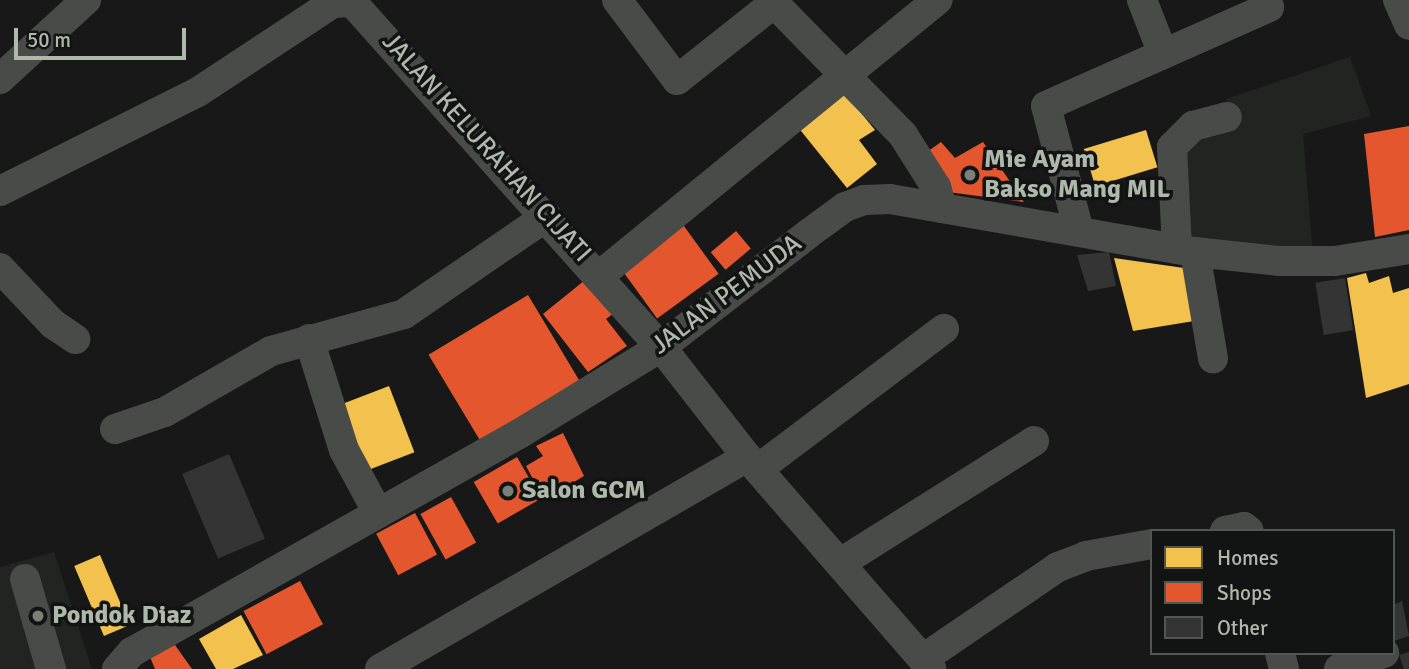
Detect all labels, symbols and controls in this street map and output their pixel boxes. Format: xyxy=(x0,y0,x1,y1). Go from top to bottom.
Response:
scale bar xyxy=(18,14,189,58)
text: 50 m xyxy=(27,27,71,53)
street label: JALAN KELURAHAN CIJATI xyxy=(375,27,597,269)
place label: Mie Ayam Bakso Mang MIL xyxy=(984,144,1170,206)
marker: Mie Ayam Bakso Mang MIL xyxy=(962,167,978,183)
street label: JALAN PEMUDA xyxy=(646,228,808,362)
place label: Salon GCM xyxy=(522,475,646,507)
marker: Salon GCM xyxy=(500,483,516,499)
legend xyxy=(1150,529,1395,655)
text: Homes xyxy=(1217,545,1279,571)
text: Shops xyxy=(1217,580,1271,606)
place label: Pondok Diaz xyxy=(52,600,192,632)
marker: Pondok Diaz xyxy=(30,608,46,624)
text: Other xyxy=(1217,615,1268,641)

